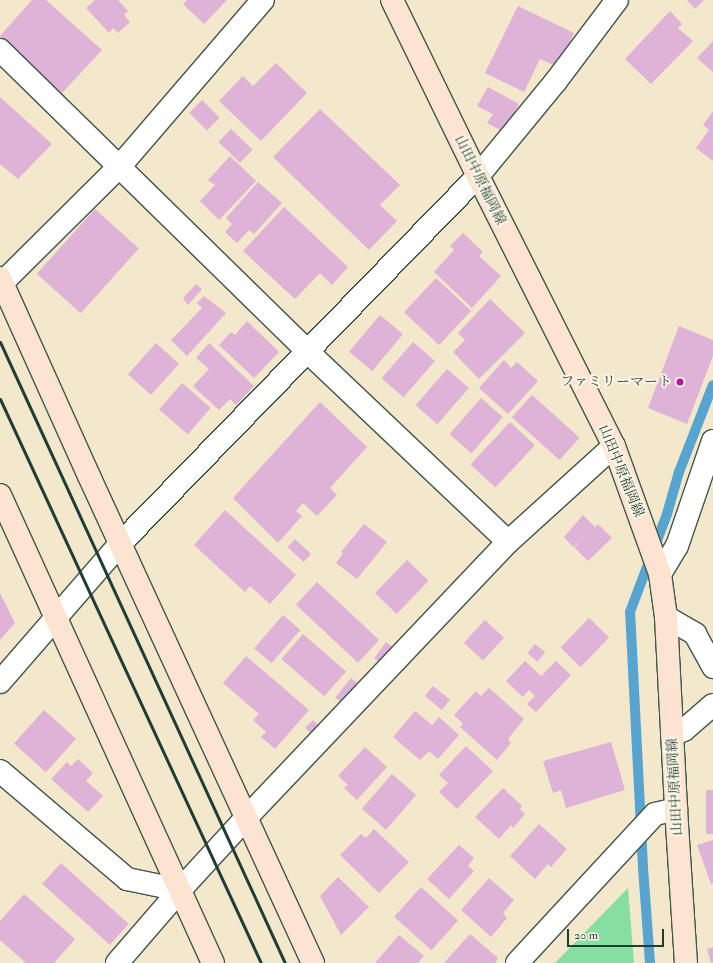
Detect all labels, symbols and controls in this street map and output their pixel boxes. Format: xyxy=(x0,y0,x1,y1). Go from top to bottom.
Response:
street label: 山田中原福岡線 xyxy=(451,132,509,228)
place label: ファミリーマート xyxy=(560,374,672,390)
marker: ファミリーマート xyxy=(675,377,685,387)
street label: 山田中原福岡線 xyxy=(595,422,647,520)
street label: 山田中原福岡線 xyxy=(664,738,686,836)
scale bar xyxy=(569,921,666,947)
text: 20 m xyxy=(574,928,598,943)

